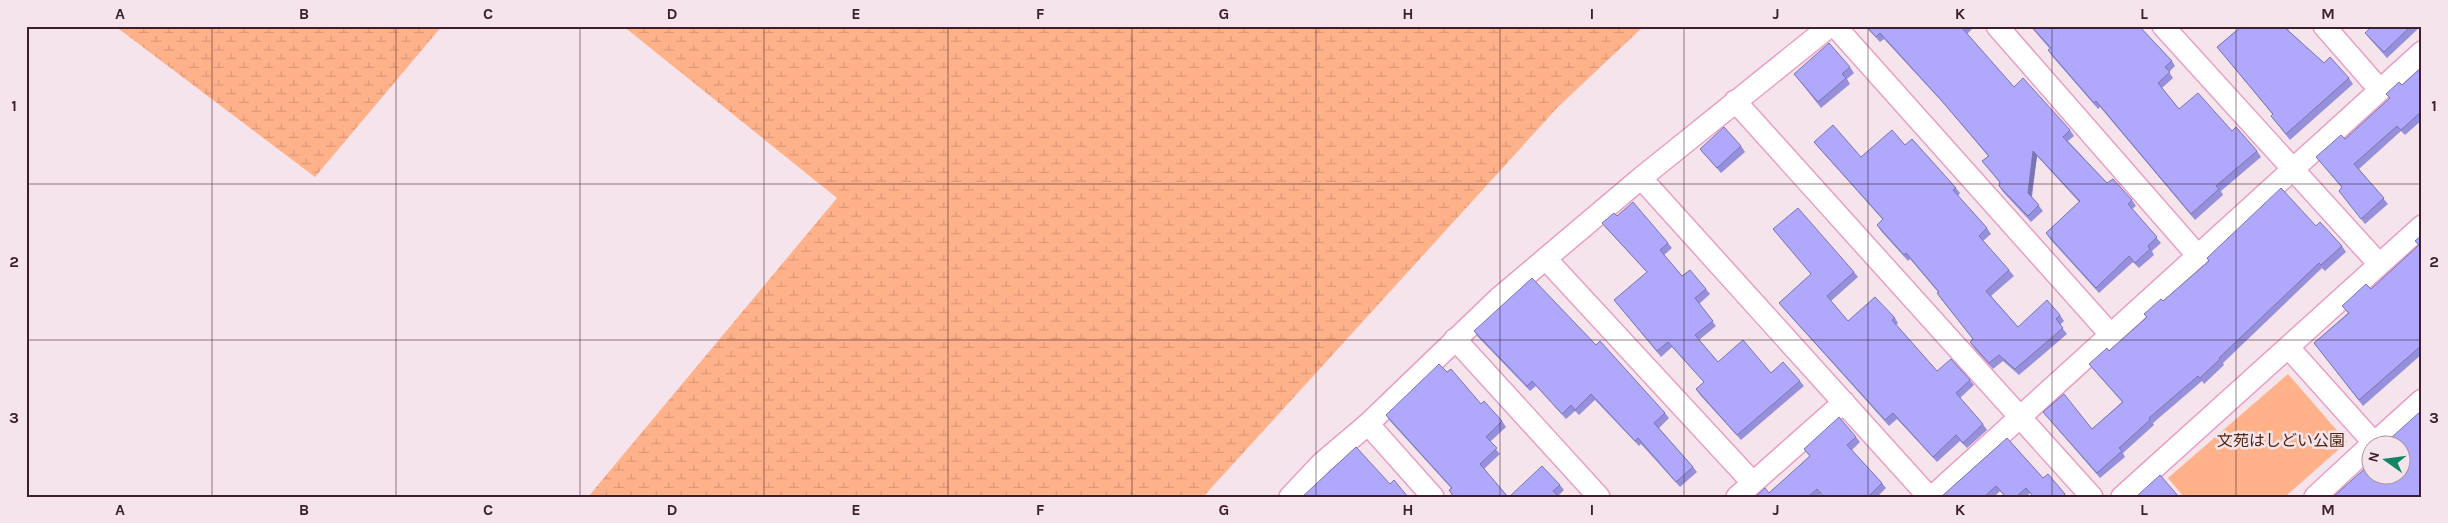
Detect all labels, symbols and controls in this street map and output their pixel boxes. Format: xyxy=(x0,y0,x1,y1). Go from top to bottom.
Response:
text: A xyxy=(115,4,125,23)
text: B xyxy=(299,4,309,23)
text: C xyxy=(483,4,493,23)
text: D xyxy=(667,4,678,23)
text: E xyxy=(851,4,861,23)
text: F xyxy=(1036,4,1045,23)
text: G xyxy=(1219,4,1229,23)
text: H xyxy=(1402,4,1414,23)
text: I xyxy=(1590,4,1594,23)
text: J xyxy=(1772,4,1780,23)
text: K xyxy=(1955,4,1966,23)
text: L xyxy=(2140,4,2148,23)
text: M xyxy=(2321,4,2335,23)
text: 1 xyxy=(11,96,17,115)
text: 1 xyxy=(2431,96,2437,115)
text: 2 xyxy=(9,252,19,271)
text: 2 xyxy=(2429,252,2439,271)
text: 3 xyxy=(9,408,19,427)
text: 3 xyxy=(2429,408,2439,427)
park label: 文苑はしどい公園 xyxy=(2217,431,2345,450)
north arrow xyxy=(2360,436,2410,486)
text: N xyxy=(2364,450,2383,464)
text: A xyxy=(115,500,125,519)
text: B xyxy=(299,500,309,519)
text: C xyxy=(483,500,493,519)
text: D xyxy=(667,500,678,519)
text: E xyxy=(851,500,861,519)
text: F xyxy=(1036,500,1045,519)
text: G xyxy=(1219,500,1229,519)
text: H xyxy=(1402,500,1414,519)
text: I xyxy=(1590,500,1594,519)
text: J xyxy=(1772,500,1780,519)
text: K xyxy=(1955,500,1966,519)
text: L xyxy=(2140,500,2148,519)
text: M xyxy=(2321,500,2335,519)

